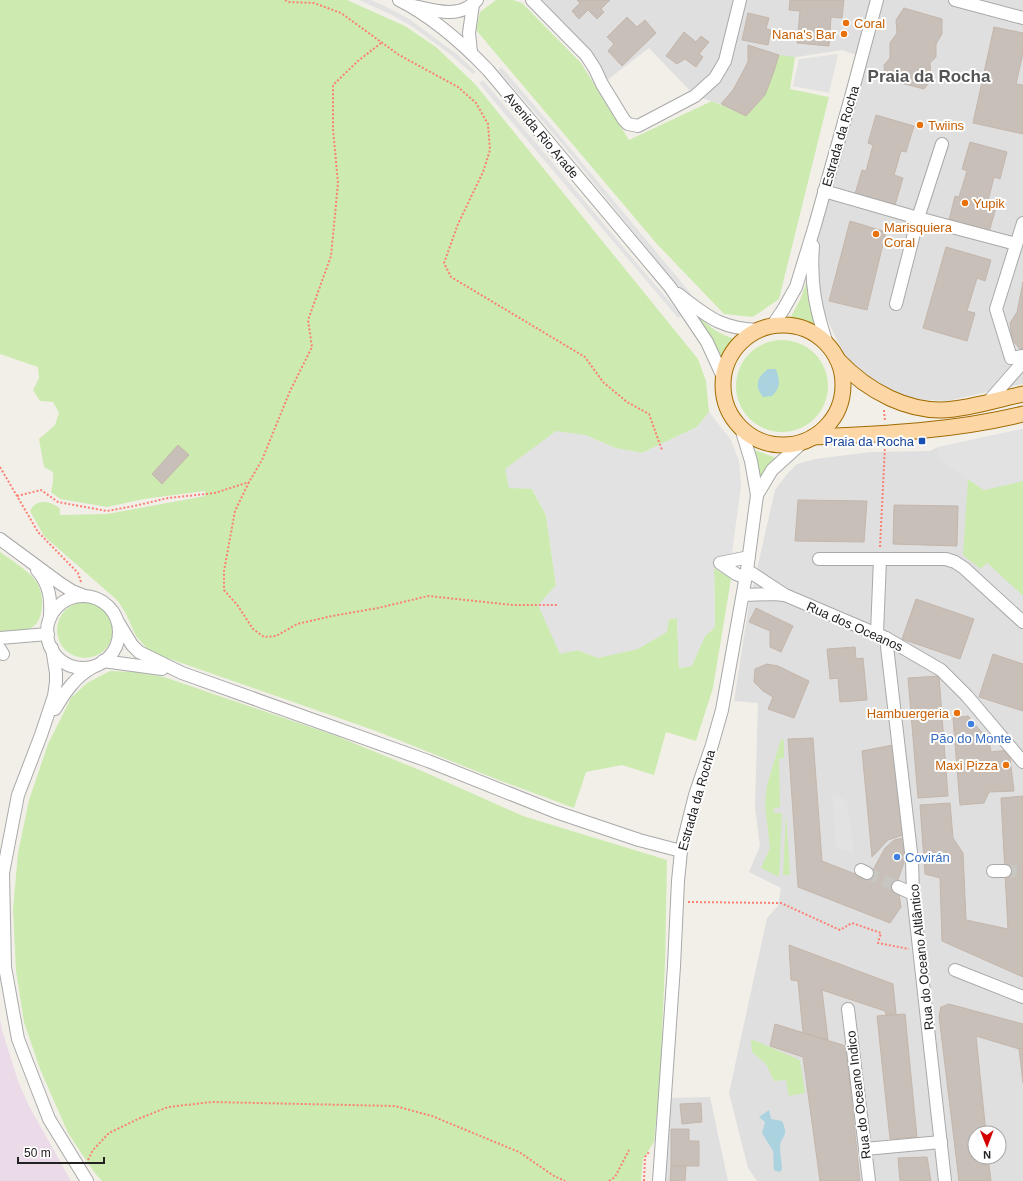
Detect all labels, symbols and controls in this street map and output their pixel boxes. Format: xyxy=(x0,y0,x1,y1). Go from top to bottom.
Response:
place label: Coral xyxy=(854,16,885,31)
marker: Coral xyxy=(841,18,851,28)
place label: Nana's Bar xyxy=(772,27,837,42)
marker: Nana's Bar xyxy=(839,29,849,39)
district label: Praia da Rocha xyxy=(868,67,991,86)
street label: Estrada da Rocha xyxy=(819,83,862,188)
street label: Avenida Rio Arade xyxy=(501,89,582,181)
place label: Twiins xyxy=(928,118,965,133)
marker: Twiins xyxy=(915,120,925,130)
place label: Yupik xyxy=(973,196,1005,211)
marker: Yupik xyxy=(960,198,970,208)
place label: Marisquiera Coral xyxy=(884,220,953,250)
marker: Marisquiera Coral xyxy=(871,229,881,239)
place label: Praia da Rocha xyxy=(824,434,915,449)
marker: Praia da Rocha xyxy=(917,436,927,446)
street label: Rua dos Oceanos xyxy=(804,598,906,655)
place label: Hambuergeria xyxy=(867,706,950,721)
marker: Hambuergeria xyxy=(952,708,962,718)
marker: Pão do Monte xyxy=(966,719,976,729)
place label: Pão do Monte xyxy=(931,731,1011,746)
street label: Estrada da Rocha xyxy=(675,747,718,852)
place label: Maxi Pizza xyxy=(935,758,999,773)
marker: Maxi Pizza xyxy=(1001,760,1011,770)
place label: Covirán xyxy=(905,850,950,865)
marker: Covirán xyxy=(892,852,902,862)
street label: Rua do Oceano Altlântico xyxy=(906,883,937,1031)
street label: Rua do Oceano Indico xyxy=(843,1030,874,1160)
north arrow xyxy=(967,1125,1007,1165)
scale bar xyxy=(18,1139,104,1165)
text: 50 m xyxy=(24,1146,51,1160)
text: N xyxy=(983,1149,991,1161)

